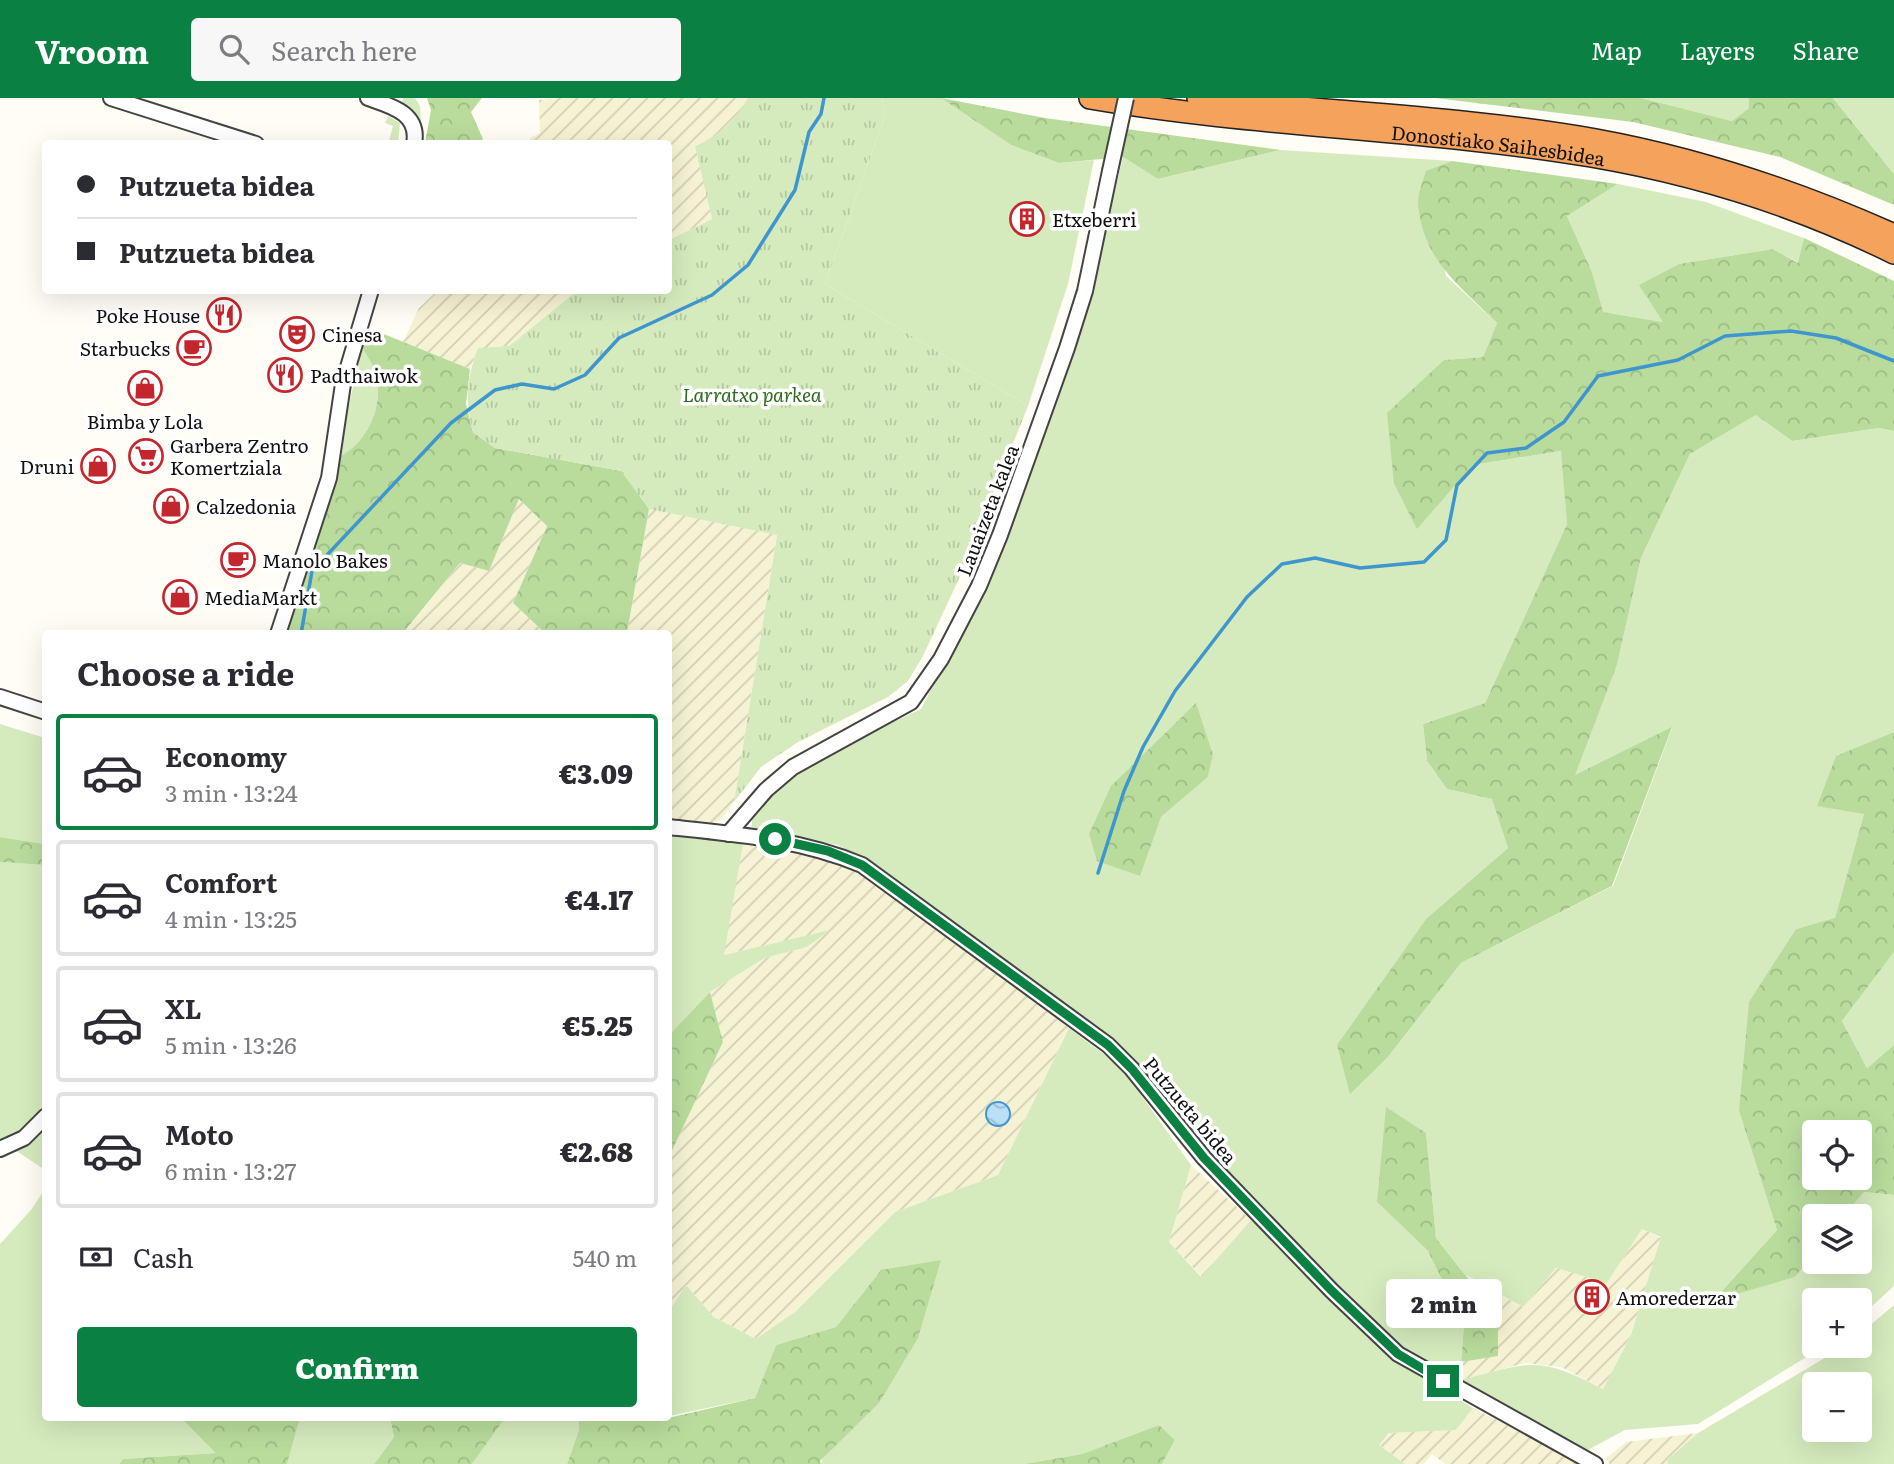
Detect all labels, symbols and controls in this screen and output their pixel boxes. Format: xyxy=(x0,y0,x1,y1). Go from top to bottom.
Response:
search box xyxy=(191,18,681,81)
text: Vroom xyxy=(35,25,149,74)
icon: search xyxy=(215,30,253,68)
text: Search here xyxy=(271,30,417,69)
text: Map xyxy=(1591,32,1642,67)
text: Layers xyxy=(1680,32,1754,67)
text: Share xyxy=(1792,32,1859,67)
street label: Donostiako Saihesbidea xyxy=(1390,118,1608,172)
text: Putzueta bidea xyxy=(119,165,314,204)
building icon: Etxeberri xyxy=(1008,200,1046,238)
place label: Etxeberri xyxy=(1052,205,1137,233)
text: Putzueta bidea xyxy=(119,232,314,271)
restaurant icon: Poke House xyxy=(205,296,243,334)
place label: Poke House xyxy=(95,301,200,329)
theatre icon: Cinesa xyxy=(278,315,316,353)
place label: Cinesa xyxy=(322,320,383,348)
cafe icon: Starbucks xyxy=(175,329,213,367)
place label: Starbucks xyxy=(80,334,170,362)
restaurant icon: Padthaiwok xyxy=(266,356,304,394)
place label: Padthaiwok xyxy=(310,361,418,389)
shop icon: Bimba y Lola xyxy=(126,369,164,407)
park label: Larratxo parkea xyxy=(682,380,822,408)
place label: Bimba y Lola xyxy=(87,407,204,435)
place label: Garbera Zentro Komertziala xyxy=(170,431,309,481)
supermarket icon: Garbera Zentro Komertziala xyxy=(127,437,165,475)
street label: Lauaizeta kalea xyxy=(949,439,1025,580)
shop icon: Druni xyxy=(79,447,117,485)
place label: Druni xyxy=(20,452,74,480)
shop icon: Calzedonia xyxy=(152,487,190,525)
place label: Calzedonia xyxy=(196,492,297,520)
cafe icon: Manolo Bakes xyxy=(219,541,257,579)
place label: Manolo Bakes xyxy=(262,546,388,574)
shop icon: MediaMarkt xyxy=(161,578,199,616)
place label: MediaMarkt xyxy=(204,583,318,611)
text: Choose a ride xyxy=(77,648,294,696)
text: Economy xyxy=(165,736,287,775)
icon: car xyxy=(81,741,144,804)
text: €3.09 xyxy=(559,753,633,792)
text: 3 min · 13:24 xyxy=(165,775,298,809)
route start xyxy=(759,823,791,855)
text: Comfort xyxy=(165,862,277,901)
icon: car xyxy=(81,867,144,930)
text: €4.17 xyxy=(565,879,633,918)
text: 4 min · 13:25 xyxy=(165,901,297,935)
text: XL xyxy=(165,988,202,1027)
icon: car xyxy=(81,993,144,1056)
text: €5.25 xyxy=(563,1005,633,1044)
text: 5 min · 13:26 xyxy=(165,1027,297,1061)
street label: Putzueta bidea xyxy=(1138,1050,1245,1170)
text: Moto xyxy=(165,1114,234,1153)
icon: car xyxy=(81,1119,144,1182)
map controls xyxy=(1802,1120,1872,1442)
button: locate xyxy=(1802,1120,1872,1190)
text: €2.68 xyxy=(560,1131,633,1170)
text: 6 min · 13:27 xyxy=(165,1153,296,1187)
button: layers xyxy=(1802,1204,1872,1274)
text: Cash xyxy=(133,1237,194,1276)
icon: cash xyxy=(77,1238,115,1276)
text: 540 m xyxy=(572,1240,637,1274)
building icon: Amorederzar xyxy=(1573,1278,1611,1316)
callout: 2 min xyxy=(1385,1280,1501,1328)
place label: Amorederzar xyxy=(1616,1283,1736,1311)
text: 2 min xyxy=(1411,1286,1477,1320)
button: + xyxy=(1802,1288,1872,1358)
button: Confirm xyxy=(77,1327,637,1407)
route end xyxy=(1427,1365,1459,1397)
button: − xyxy=(1802,1372,1872,1442)

